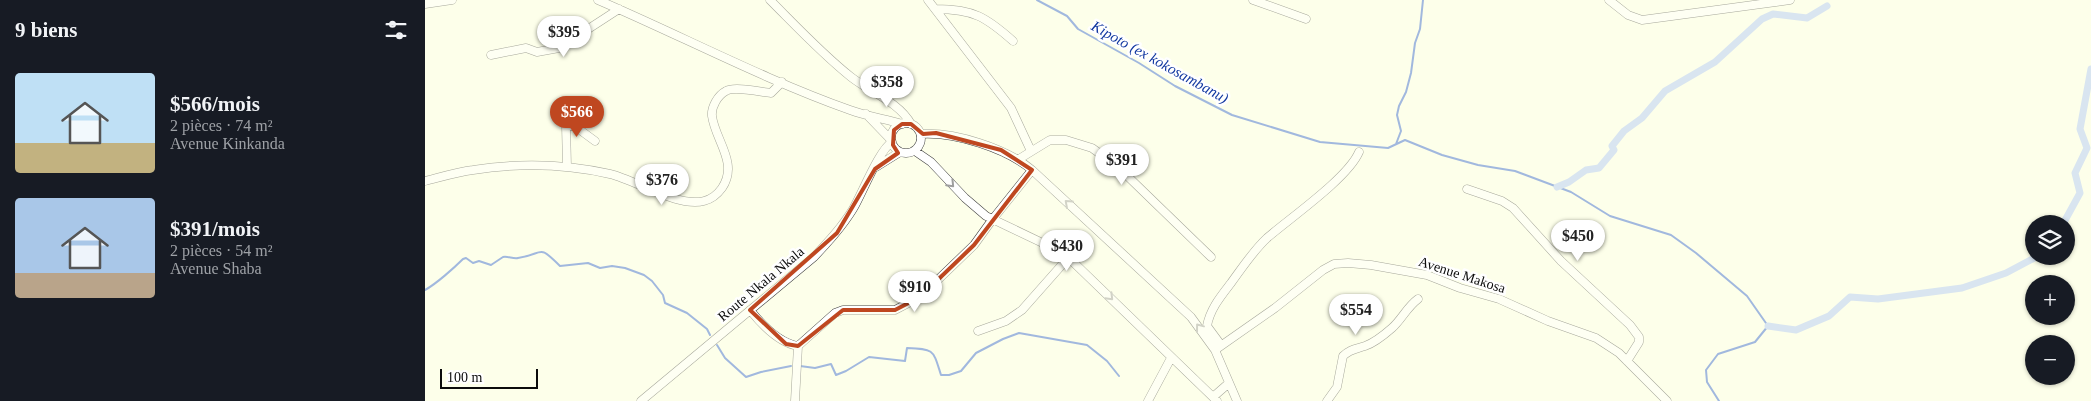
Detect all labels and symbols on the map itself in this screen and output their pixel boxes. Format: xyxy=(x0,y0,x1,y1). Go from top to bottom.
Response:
pin: $395 xyxy=(534,15,594,58)
water label: Kipoto (ex kokosambanu) xyxy=(1087,17,1231,107)
pin: $358 xyxy=(857,66,917,108)
pin: $566 xyxy=(547,96,607,138)
pin: $391 xyxy=(1092,144,1152,186)
pin: $376 xyxy=(632,164,692,206)
one-way arrow xyxy=(945,178,954,187)
one-way arrow xyxy=(1065,200,1074,209)
pin: $450 xyxy=(1548,220,1608,262)
pin: $430 xyxy=(1037,230,1097,272)
street label: Route Nkala Nkala xyxy=(715,243,808,324)
street label: Avenue Makosa xyxy=(1417,254,1508,296)
pin: $910 xyxy=(885,270,945,313)
one-way arrow xyxy=(1105,291,1114,300)
pin: $554 xyxy=(1326,294,1386,336)
one-way arrow xyxy=(1196,324,1204,333)
scale bar xyxy=(440,366,537,389)

